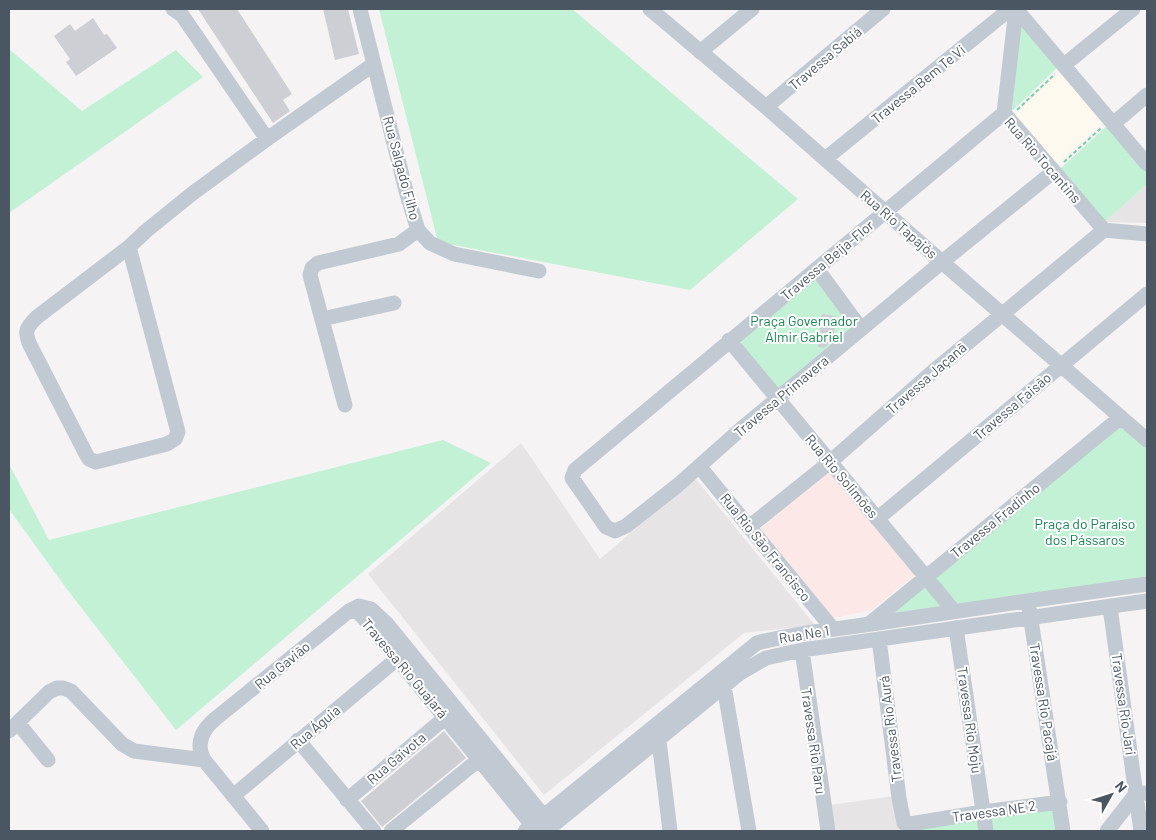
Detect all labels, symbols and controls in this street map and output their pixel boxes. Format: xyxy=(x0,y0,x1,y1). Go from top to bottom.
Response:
street label: Travessa Sabiá xyxy=(785,23,865,93)
street label: Travessa Bem Te Vi xyxy=(868,41,968,127)
street label: Rua Salgado Filho xyxy=(380,114,424,222)
street label: Rua Rio Tocantins xyxy=(1001,114,1085,207)
street label: Rua Rio Tapajós xyxy=(857,186,941,262)
street label: Travessa Beija-Flor xyxy=(777,216,877,304)
park label: Praça Governador Almir Gabriel xyxy=(750,312,858,345)
street label: Travessa Jaçanã xyxy=(882,339,970,417)
street label: Travessa Primavera xyxy=(730,352,832,440)
street label: Travessa Faisão xyxy=(970,369,1054,443)
street label: Rua Rio Solimões xyxy=(802,431,882,522)
street label: Travessa Fradinho xyxy=(947,479,1043,561)
street label: Rua Rio São Francisco xyxy=(717,490,815,604)
park label: Praça do Paraíso dos Pássaros xyxy=(1035,515,1135,548)
street label: Travessa Rio Guajará xyxy=(358,615,452,721)
street label: Rua Ne 1 xyxy=(778,622,830,646)
street label: Rua Gavião xyxy=(251,637,313,693)
street label: Travessa Rio Pacajá xyxy=(1026,642,1062,762)
street label: Travessa Rio Jari xyxy=(1108,652,1140,756)
street label: Travessa Rio Moju xyxy=(954,666,986,774)
street label: Travessa Rio Aurá xyxy=(875,675,905,783)
street label: Travessa Rio Paru xyxy=(798,687,830,795)
street label: Rua Águia xyxy=(287,701,343,753)
street label: Rua Gaivota xyxy=(363,729,429,787)
north arrow xyxy=(1086,770,1136,820)
text: N xyxy=(1112,778,1131,795)
street label: Travessa NE 2 xyxy=(951,797,1037,825)

